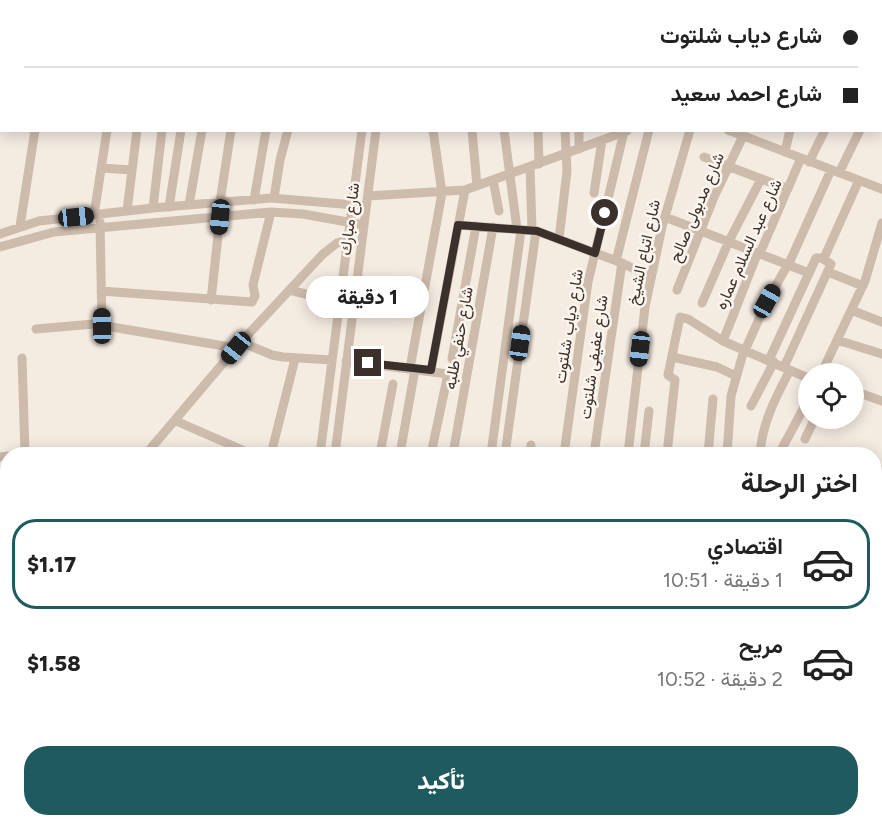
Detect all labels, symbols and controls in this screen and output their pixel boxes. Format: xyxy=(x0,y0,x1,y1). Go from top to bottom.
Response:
text: شارع دياب شلتوت xyxy=(660,22,822,49)
text: شارع احمد سعيد xyxy=(671,80,822,107)
street label: شارع مدبولى صالح xyxy=(665,150,730,266)
street label: شارع عبد السلام عماره xyxy=(711,176,788,313)
street label: شارع مبارك xyxy=(336,182,365,257)
car xyxy=(209,198,231,236)
street label: شارع اتباع الشيخ xyxy=(623,198,666,307)
route start xyxy=(591,199,618,226)
car xyxy=(57,206,95,228)
street label: شارع دياب شلتوت xyxy=(550,268,589,385)
callout: 1 دقيقة xyxy=(306,276,430,318)
car xyxy=(750,281,784,321)
text: 1 دقيقة xyxy=(337,285,398,309)
street label: شارع حنفي طلبه xyxy=(440,285,481,392)
street label: شارع عفيفى شلتوت xyxy=(575,294,614,421)
car xyxy=(93,308,111,344)
car xyxy=(509,324,531,362)
car xyxy=(218,328,254,368)
car xyxy=(629,330,651,368)
route end xyxy=(354,349,381,376)
map controls xyxy=(798,363,864,429)
button: locate xyxy=(798,363,864,429)
text: اختر الرحلة xyxy=(741,466,858,499)
text: اقتصادي xyxy=(707,533,783,560)
icon: car xyxy=(801,537,855,591)
text: $1.17 xyxy=(27,551,76,578)
text: 1 دقيقة · 10:51 xyxy=(663,568,783,592)
text: مريح xyxy=(739,632,783,659)
icon: car xyxy=(801,636,855,690)
text: $1.58 xyxy=(27,650,81,677)
text: 2 دقيقة · 10:52 xyxy=(657,667,783,691)
button: تأكيد xyxy=(24,746,858,815)

